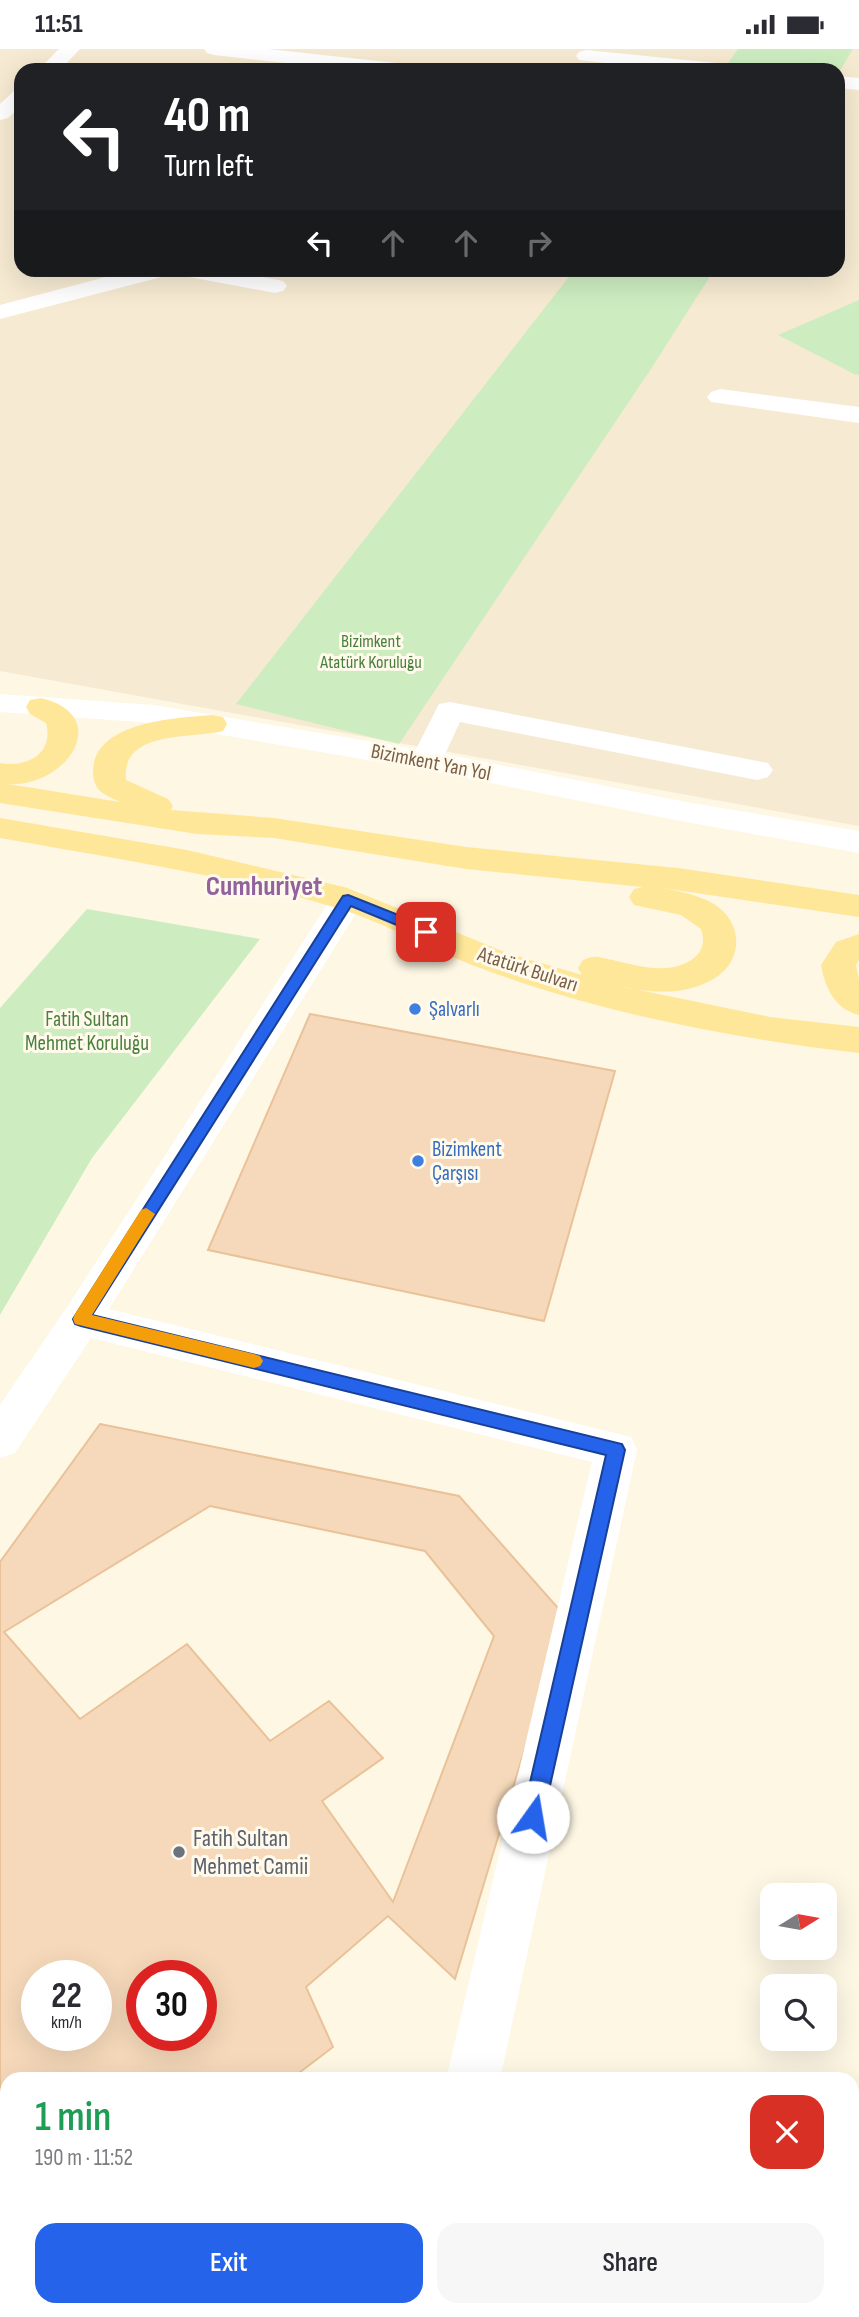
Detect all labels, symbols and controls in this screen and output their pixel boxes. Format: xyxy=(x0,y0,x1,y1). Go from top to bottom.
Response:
text: 11:51 xyxy=(35,9,83,40)
text: 40 m xyxy=(164,87,250,146)
icon: left xyxy=(49,91,140,182)
text: Turn left xyxy=(164,147,254,186)
icon: left xyxy=(301,224,339,262)
icon: ahead xyxy=(374,224,412,262)
icon: ahead xyxy=(447,224,485,262)
icon: right xyxy=(520,224,558,262)
park label: Bizimkent Atatürk Koruluğu xyxy=(319,631,422,673)
street label: Bizimkent Yan Yol xyxy=(369,739,493,786)
district label: Cumhuriyet xyxy=(206,870,322,903)
pin xyxy=(396,902,456,962)
icon: arrive xyxy=(407,913,445,951)
street label: Atatürk Bulvarı xyxy=(474,941,581,997)
place label: Şalvarlı xyxy=(429,997,480,1022)
marker: Şalvarlı xyxy=(407,1001,423,1017)
park label: Fatih Sultan Mehmet Koruluğu xyxy=(25,1007,149,1056)
place label: Bizimkent Çarşısı xyxy=(432,1137,502,1186)
marker: Bizimkent Çarşısı xyxy=(410,1153,426,1169)
position arrow xyxy=(496,1780,570,1854)
place label: Fatih Sultan Mehmet Camii xyxy=(193,1824,308,1881)
marker: Fatih Sultan Mehmet Camii xyxy=(171,1844,187,1860)
north arrow xyxy=(760,1883,836,1960)
map controls xyxy=(760,1883,837,2051)
speed limit sign: 30 xyxy=(126,1960,217,2051)
button: search xyxy=(760,1974,837,2051)
text: 22 xyxy=(51,1975,82,2018)
text: km/h xyxy=(51,2012,82,2033)
text: 1 min xyxy=(35,2092,111,2143)
button: close xyxy=(750,2095,824,2169)
text: 190 m · 11:52 xyxy=(35,2144,133,2172)
button: Exit xyxy=(35,2223,423,2303)
button: Share xyxy=(437,2223,824,2303)

